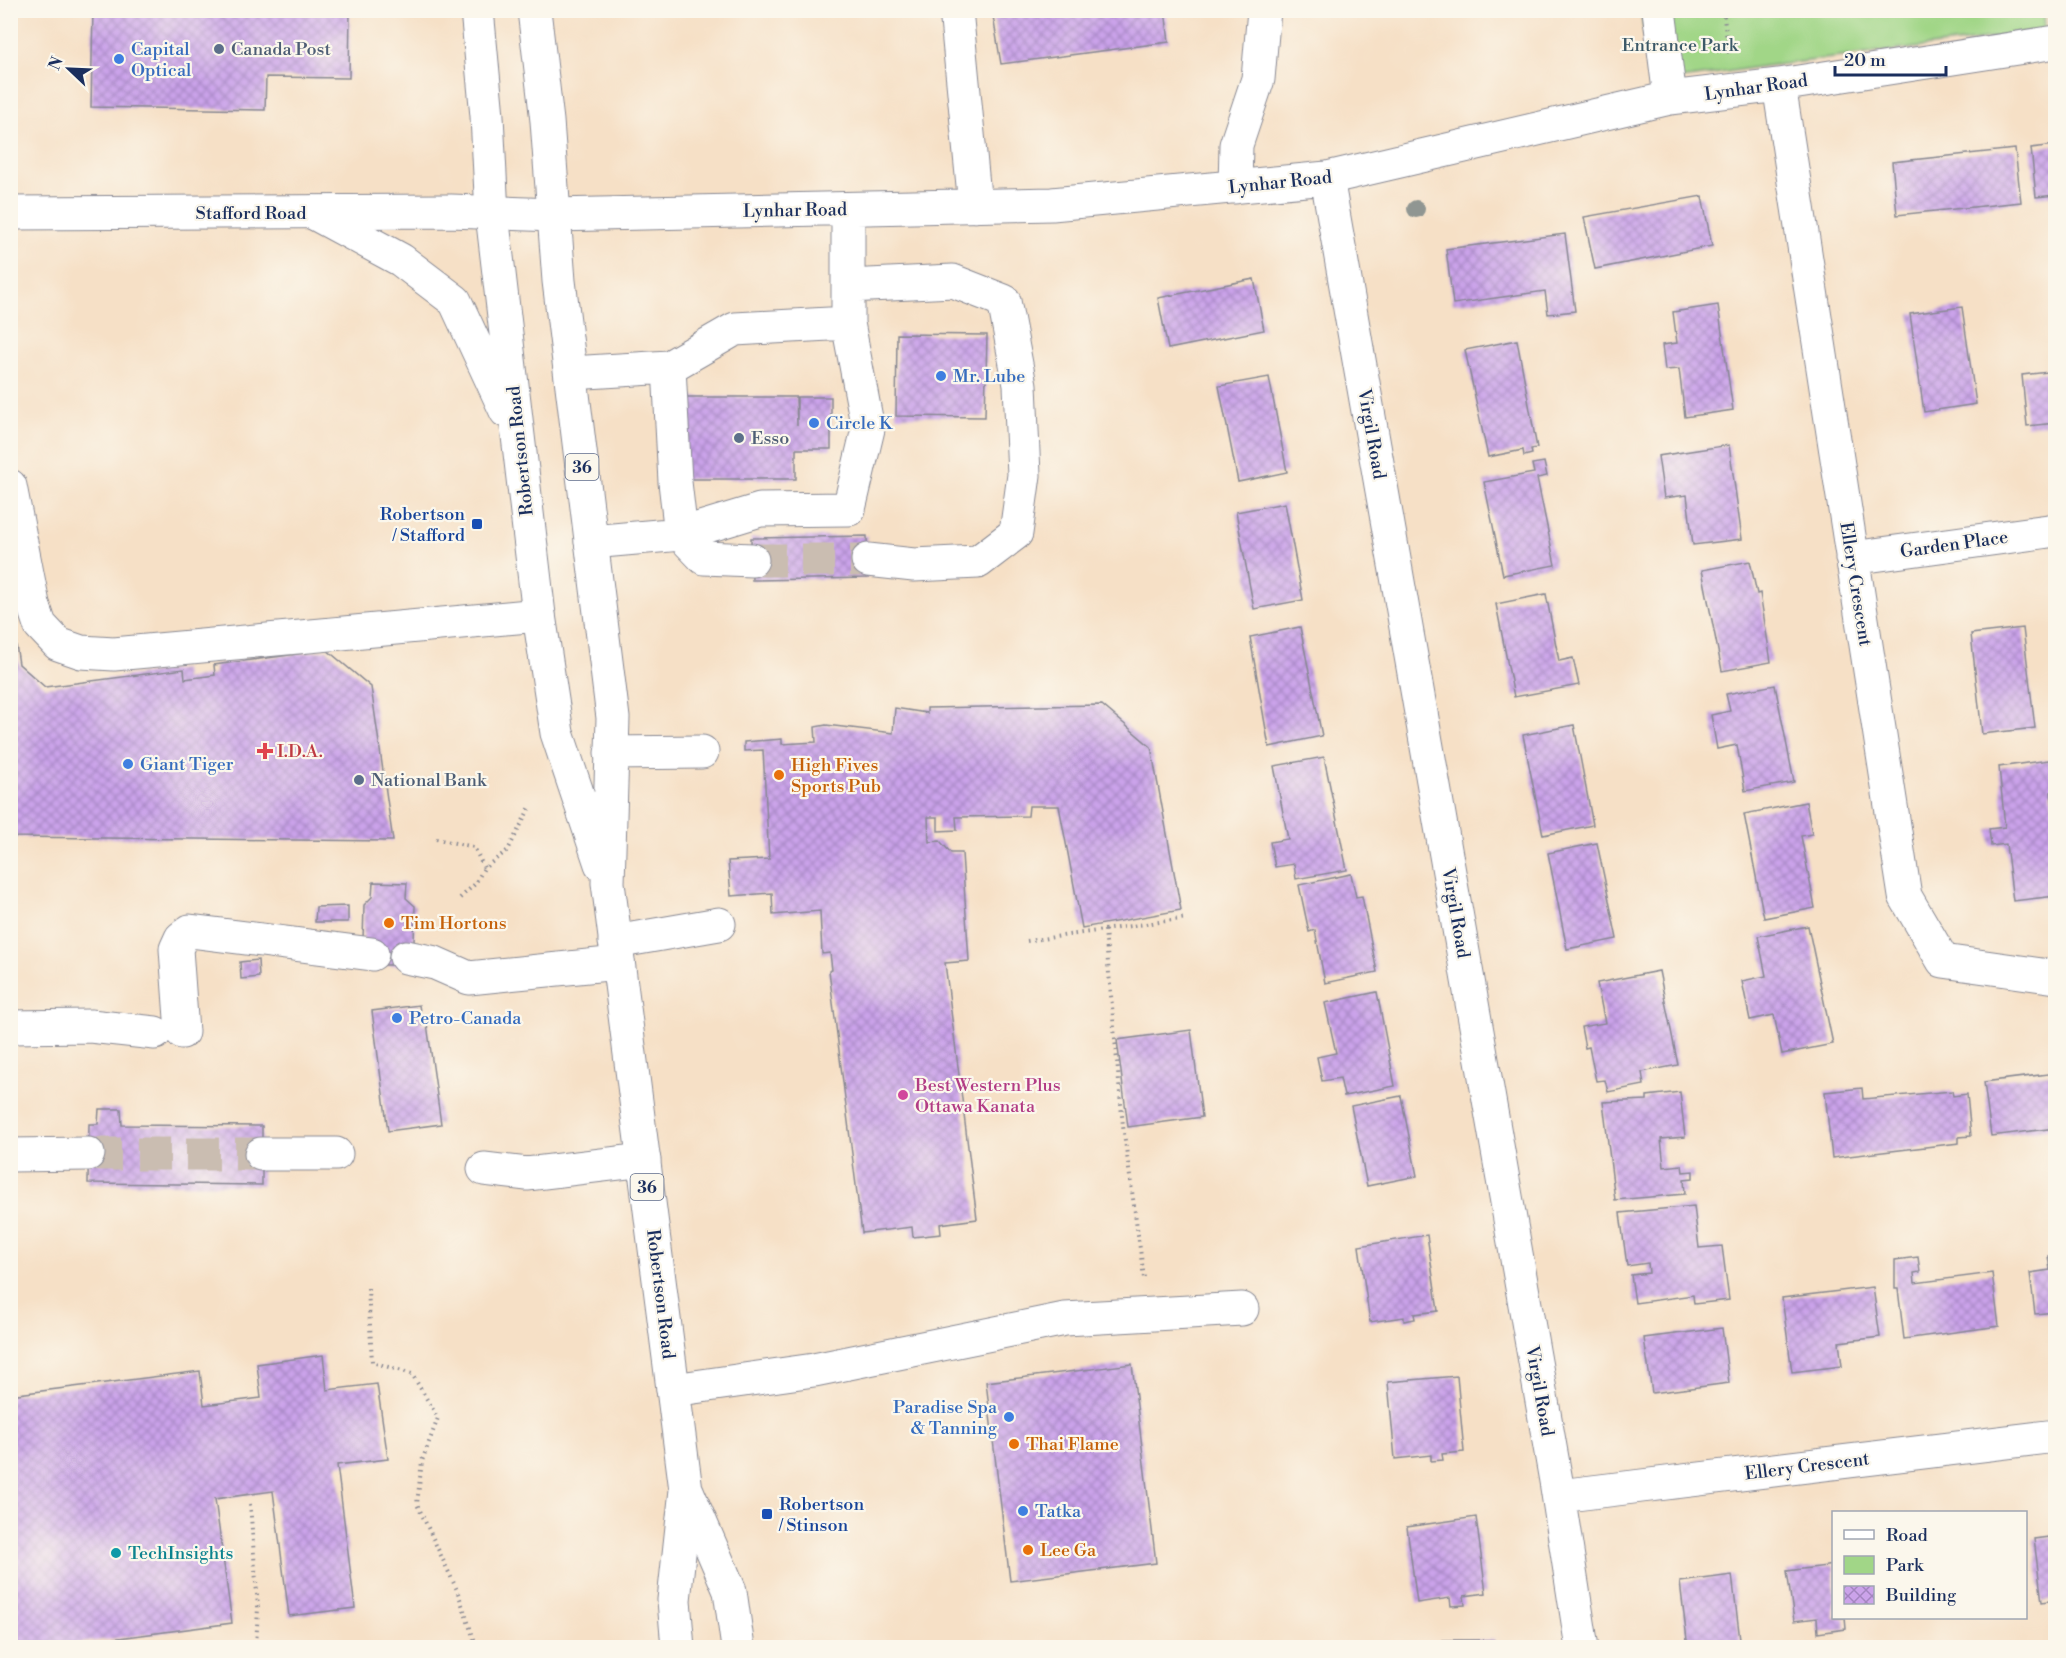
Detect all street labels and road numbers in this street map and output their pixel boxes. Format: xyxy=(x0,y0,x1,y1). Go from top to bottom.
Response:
street label: Lynhar Road xyxy=(1703,69,1810,106)
street label: Lynhar Road xyxy=(1227,166,1334,199)
street label: Lynhar Road xyxy=(743,198,848,223)
street label: Stafford Road xyxy=(196,202,307,225)
street label: Robertson Road xyxy=(502,384,539,517)
street label: Virgil Road xyxy=(1352,386,1391,482)
road number: 36 xyxy=(566,454,598,480)
street label: Ellery Crescent xyxy=(1834,520,1877,648)
street label: Garden Place xyxy=(1899,526,2009,563)
street label: Virgil Road xyxy=(1436,865,1475,961)
road number: 36 xyxy=(630,1174,664,1200)
street label: Robertson Road xyxy=(641,1228,680,1361)
street label: Virgil Road xyxy=(1520,1343,1559,1439)
street label: Ellery Crescent xyxy=(1743,1447,1871,1486)

